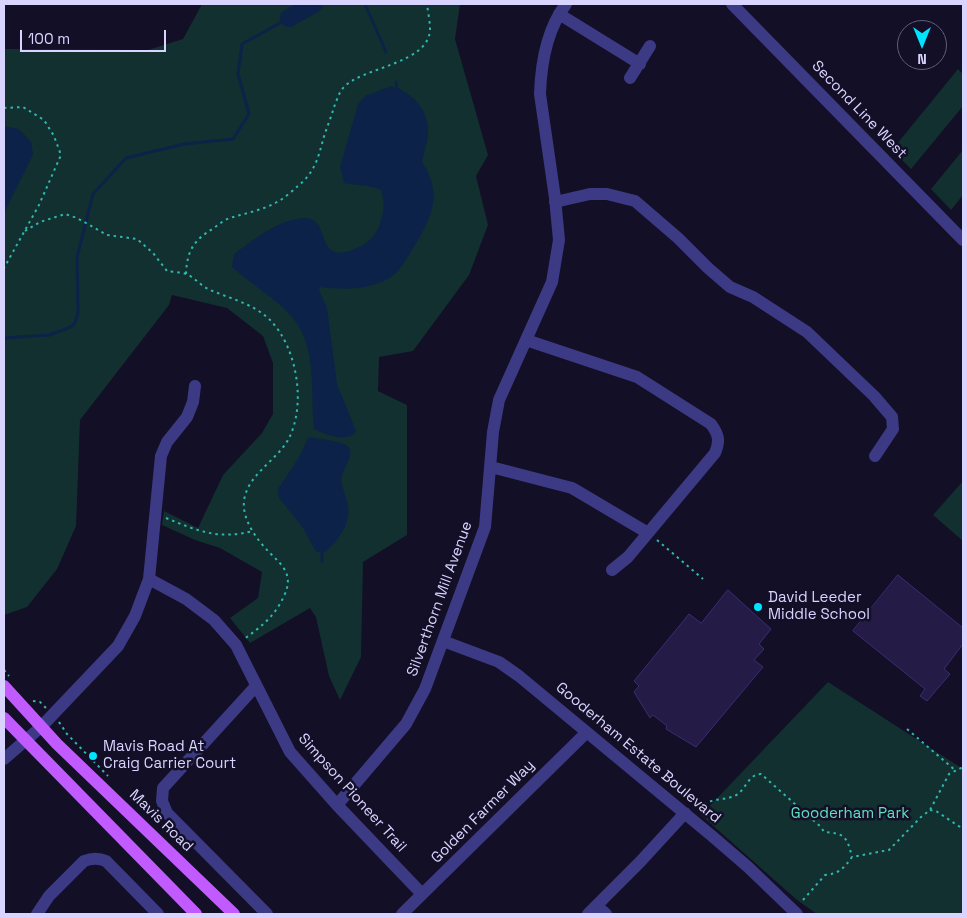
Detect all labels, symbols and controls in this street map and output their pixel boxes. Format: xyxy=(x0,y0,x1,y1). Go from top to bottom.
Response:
scale bar xyxy=(22,20,169,52)
north arrow xyxy=(897,20,947,70)
text: 100 m xyxy=(28,29,70,48)
text: N xyxy=(917,50,927,68)
street label: Second Line West xyxy=(808,57,910,163)
street label: Silverthorn Mill Avenue xyxy=(404,519,476,679)
place label: David Leeder Middle School xyxy=(768,589,870,624)
marker: David Leeder Middle School xyxy=(752,601,764,613)
street label: Gooderham Estate Boulevard xyxy=(552,679,724,827)
street label: Simpson Pioneer Trail xyxy=(294,730,410,856)
place label: Mavis Road At Craig Carrier Court xyxy=(103,738,236,773)
marker: Mavis Road At Craig Carrier Court xyxy=(87,750,99,762)
street label: Golden Farmer Way xyxy=(428,757,538,867)
street label: Mavis Road xyxy=(125,786,197,856)
park label: Gooderham Park xyxy=(791,805,909,823)

